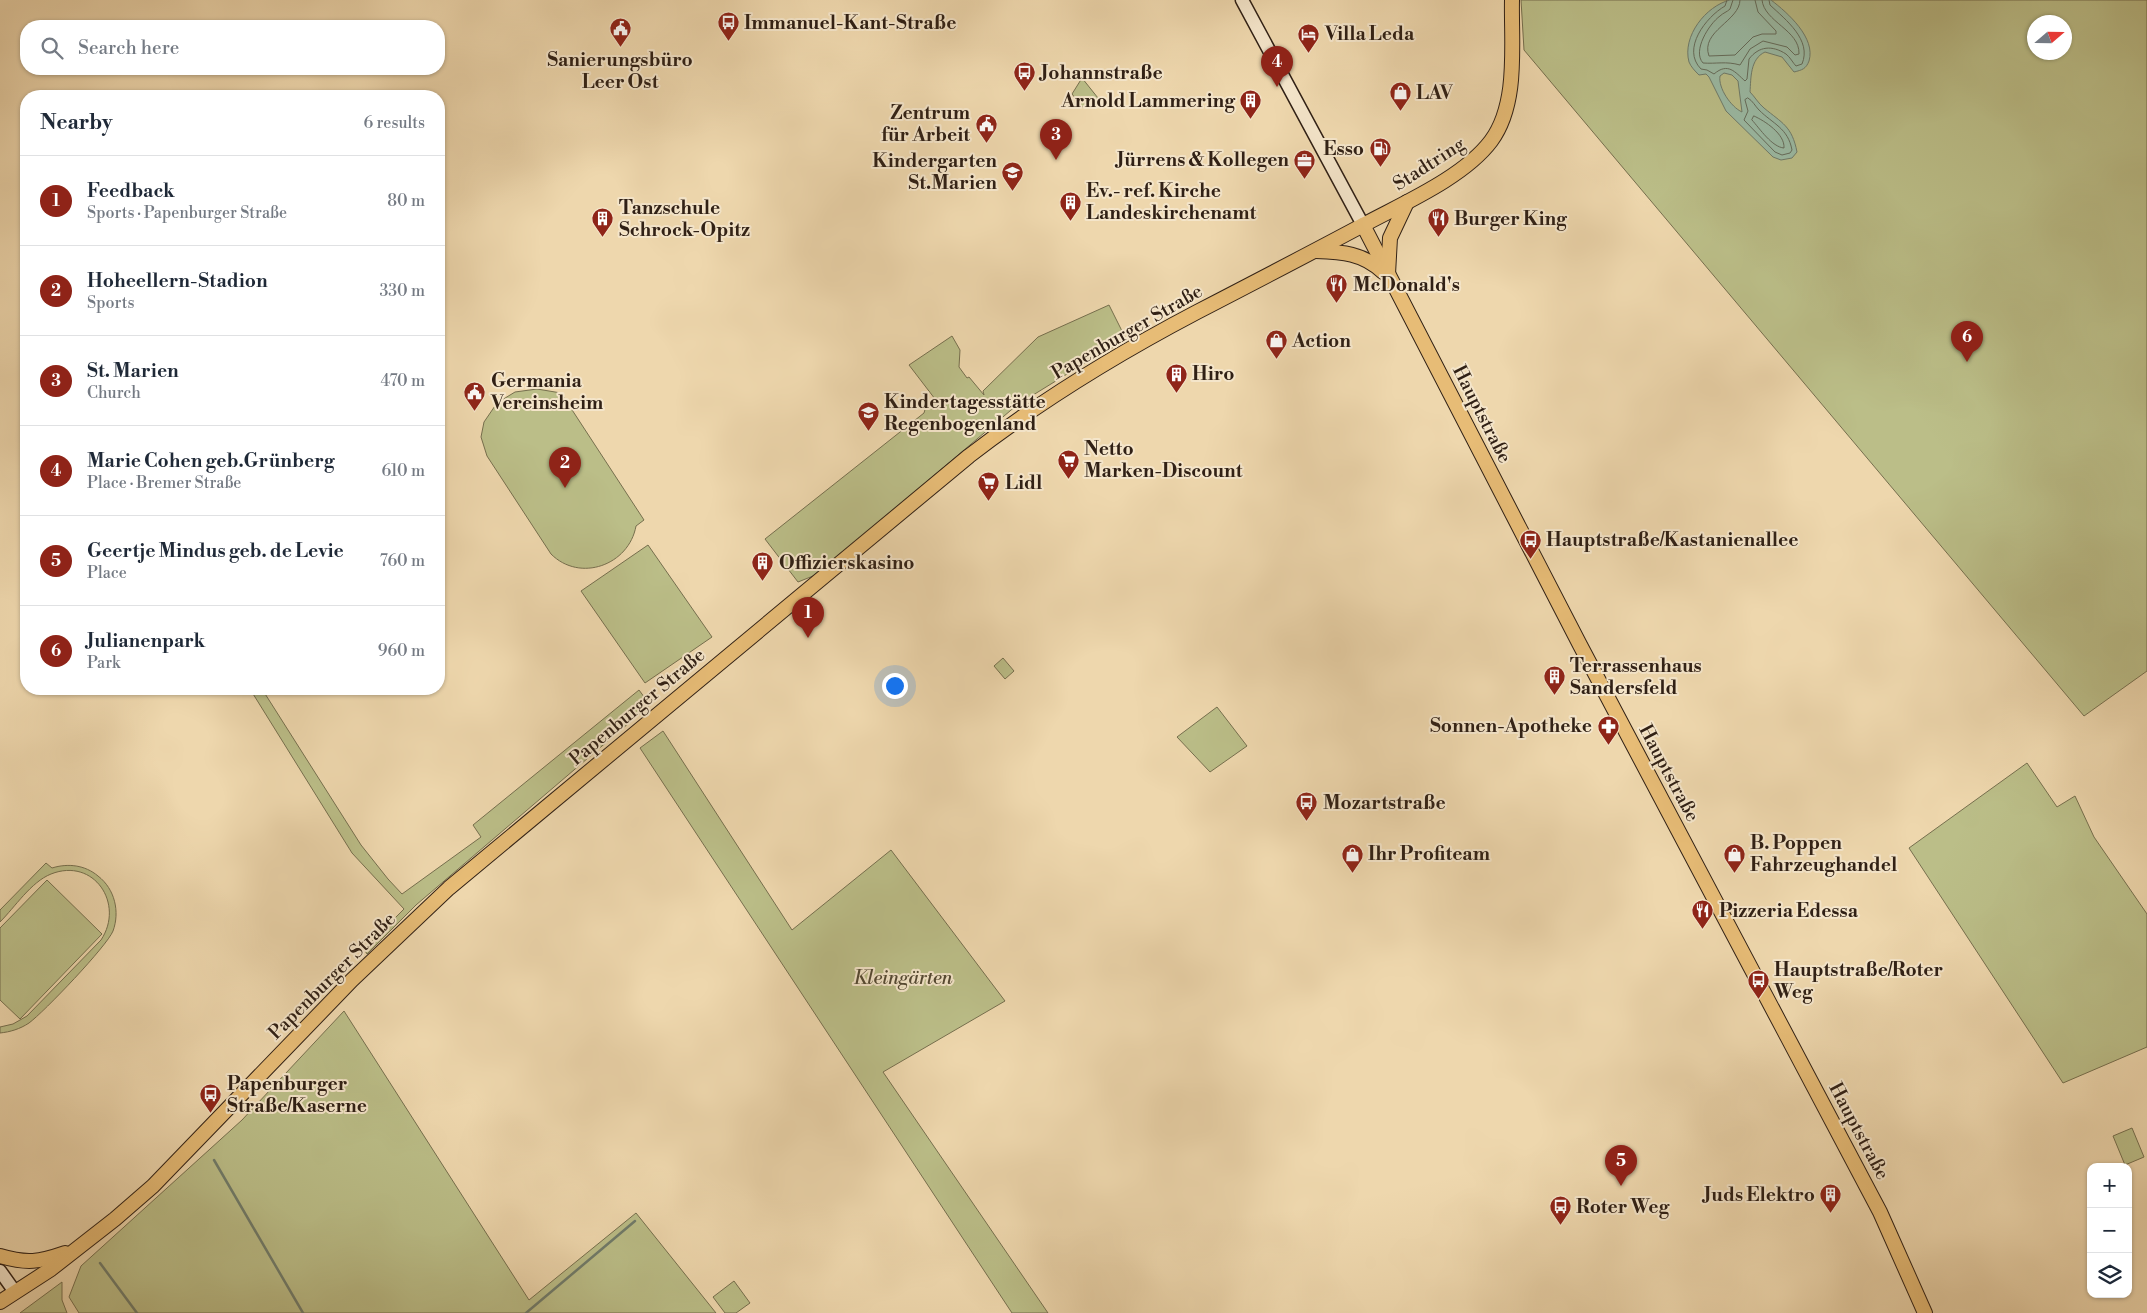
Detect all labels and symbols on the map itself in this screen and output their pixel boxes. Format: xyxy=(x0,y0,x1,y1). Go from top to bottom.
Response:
bus stop icon: Immanuel-Kant-Straße xyxy=(716,11,740,42)
place label: Immanuel-Kant-Straße xyxy=(744,11,956,35)
north arrow xyxy=(2027,15,2072,60)
public building icon: Sanierungsbüro Leer Ost xyxy=(608,17,632,48)
hotel icon: Villa Leda xyxy=(1297,22,1321,53)
place label: Villa Leda xyxy=(1324,22,1415,46)
pin: 4 xyxy=(1261,46,1293,87)
place label: Sanierungsbüro Leer Ost xyxy=(547,48,693,94)
bus stop icon: Johannstraße xyxy=(1013,61,1037,92)
place label: Johannstraße xyxy=(1038,61,1163,85)
shop icon: LAV xyxy=(1388,81,1412,112)
place label: LAV xyxy=(1416,81,1454,105)
place label: Arnold Lammering xyxy=(1060,89,1236,113)
building icon: Arnold Lammering xyxy=(1239,89,1263,120)
place label: Zentrum für Arbeit xyxy=(881,101,970,147)
public building icon: Zentrum für Arbeit xyxy=(974,112,998,143)
pin: 3 xyxy=(1040,119,1072,160)
street label: Stadtring xyxy=(1388,132,1470,196)
place label: Esso xyxy=(1323,137,1364,161)
fuel station icon: Esso xyxy=(1368,137,1392,168)
place label: Jürrens & Kollegen xyxy=(1114,148,1289,172)
office icon: Jürrens & Kollegen xyxy=(1293,148,1317,179)
place label: Kindergarten St.Marien xyxy=(872,149,997,195)
school or university icon: Kindergarten St.Marien xyxy=(1001,160,1025,191)
place label: Ev.- ref. Kirche Landeskirchenamt xyxy=(1086,179,1256,225)
building icon: Ev.- ref. Kirche Landeskirchenamt xyxy=(1058,190,1082,221)
place label: Tanzschule Schrock-Opitz xyxy=(619,196,750,242)
building icon: Tanzschule Schrock-Opitz xyxy=(591,207,615,238)
restaurant icon: Burger King xyxy=(1426,207,1450,238)
place label: Burger King xyxy=(1454,207,1568,231)
restaurant icon: McDonald's xyxy=(1325,273,1349,304)
place label: McDonald's xyxy=(1353,273,1460,297)
street label: Papenburger Straße xyxy=(1047,279,1207,385)
pin: 6 xyxy=(1951,321,1983,362)
shop icon: Action xyxy=(1264,329,1288,360)
place label: Action xyxy=(1291,329,1351,353)
street label: Hauptstraße xyxy=(1447,361,1517,467)
building icon: Hiro xyxy=(1164,362,1188,393)
place label: Hiro xyxy=(1192,362,1234,386)
place label: Germania Vereinsheim xyxy=(490,369,603,415)
public building icon: Germania Vereinsheim xyxy=(463,380,487,411)
place label: Kindertagesstätte Regenbogenland xyxy=(884,390,1046,436)
school or university icon: Kindertagesstätte Regenbogenland xyxy=(856,401,880,432)
place label: Netto Marken-Discount xyxy=(1084,437,1243,483)
pin: 2 xyxy=(549,447,581,488)
supermarket icon: Netto Marken-Discount xyxy=(1056,448,1080,479)
supermarket icon: Lidl xyxy=(977,471,1001,502)
place label: Lidl xyxy=(1005,471,1042,495)
bus stop icon: Hauptstraße/Kastanienallee xyxy=(1518,528,1542,559)
place label: Hauptstraße/Kastanienallee xyxy=(1546,528,1798,552)
building icon: Offizierskasino xyxy=(751,551,775,582)
place label: Offizierskasino xyxy=(779,551,915,575)
pin: 1 xyxy=(792,597,824,638)
street label: Papenburger Straße xyxy=(564,643,710,771)
place label: Terrassenhaus Sandersfeld xyxy=(1570,654,1702,700)
building icon: Terrassenhaus Sandersfeld xyxy=(1542,665,1566,696)
your location xyxy=(882,673,908,699)
place label: Sonnen-Apotheke xyxy=(1430,714,1592,738)
pharmacy icon: Sonnen-Apotheke xyxy=(1596,714,1620,745)
street label: Hauptstraße xyxy=(1633,720,1705,826)
bus stop icon: Mozartstraße xyxy=(1295,791,1319,822)
place label: Mozartstraße xyxy=(1323,791,1446,815)
place label: B. Poppen Fahrzeughandel xyxy=(1750,831,1897,877)
shop icon: Ihr Profiteam xyxy=(1340,842,1364,873)
place label: Ihr Profiteam xyxy=(1368,842,1490,866)
shop icon: B. Poppen Fahrzeughandel xyxy=(1722,842,1746,873)
restaurant icon: Pizzeria Edessa xyxy=(1691,899,1715,930)
place label: Pizzeria Edessa xyxy=(1719,899,1859,923)
street label: Papenburger Straße xyxy=(263,907,401,1045)
place label: Hauptstraße/Roter Weg xyxy=(1773,958,1943,1004)
park label: Kleingärten xyxy=(854,966,953,990)
bus stop icon: Hauptstraße/Roter Weg xyxy=(1746,969,1770,1000)
place label: Papenburger Straße/Kaserne xyxy=(227,1072,367,1118)
street label: Hauptstraße xyxy=(1823,1078,1895,1184)
bus stop icon: Papenburger Straße/Kaserne xyxy=(199,1083,223,1114)
pin: 5 xyxy=(1605,1145,1637,1186)
place label: Juds Elektro xyxy=(1701,1183,1815,1207)
building icon: Juds Elektro xyxy=(1819,1183,1843,1214)
bus stop icon: Roter Weg xyxy=(1548,1195,1572,1226)
place label: Roter Weg xyxy=(1576,1195,1670,1219)

